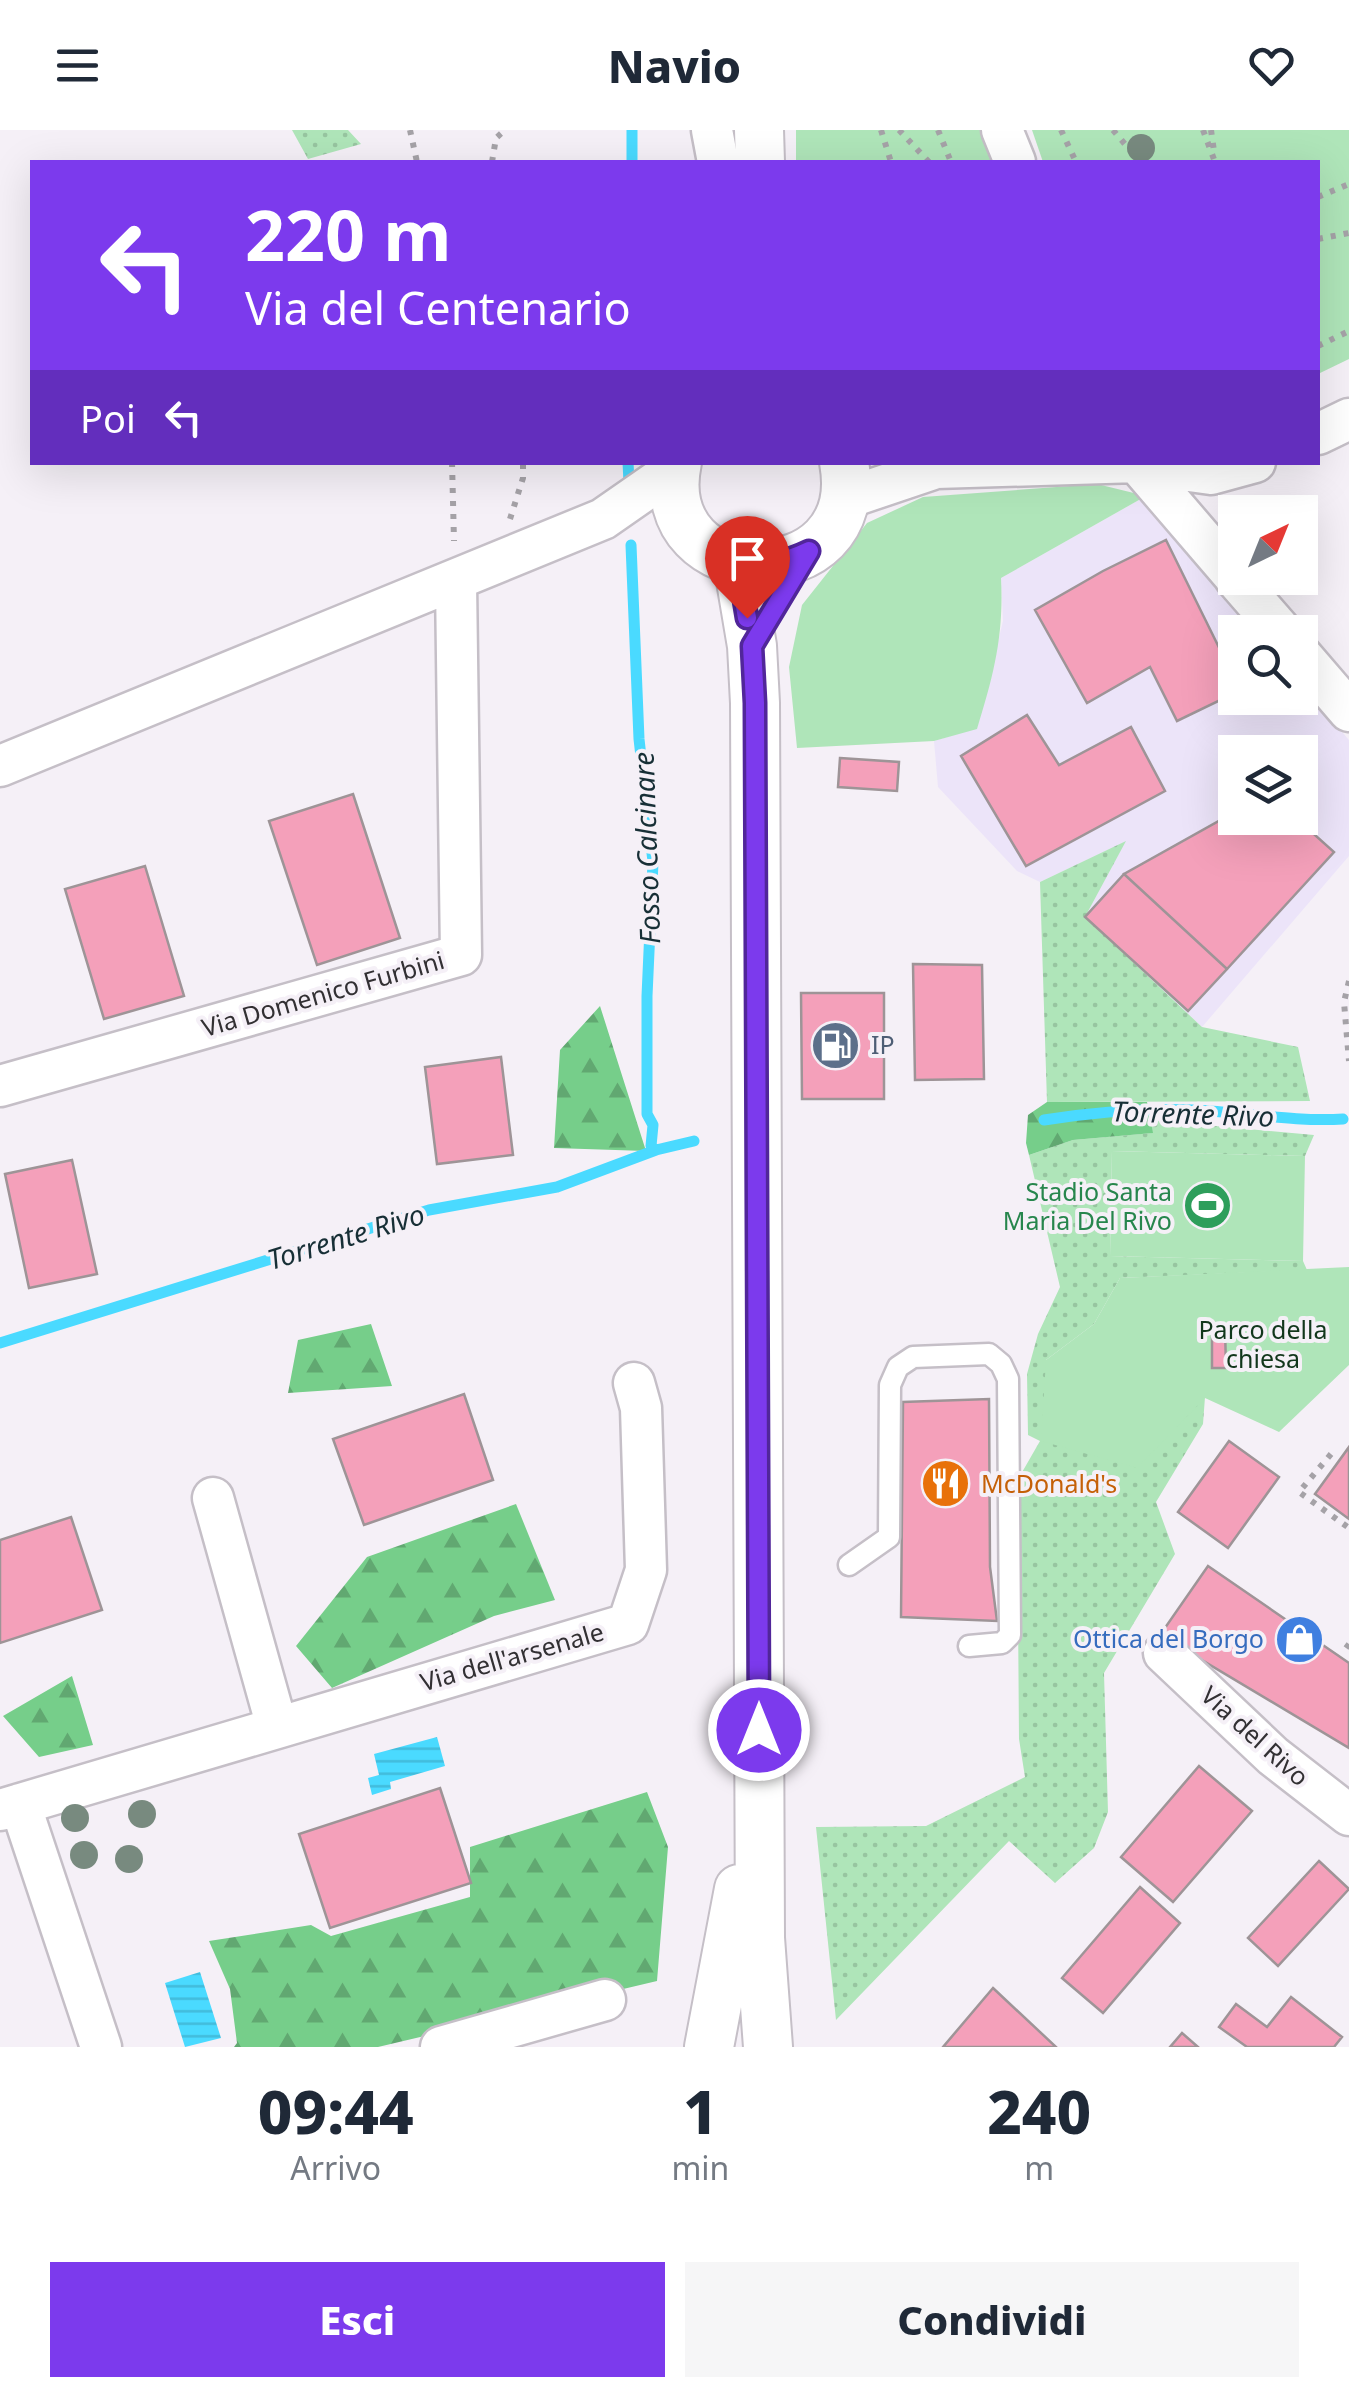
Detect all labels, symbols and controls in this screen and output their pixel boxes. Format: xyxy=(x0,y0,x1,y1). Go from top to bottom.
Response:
text: Navio xyxy=(608,35,741,96)
icon: menu xyxy=(50,38,105,93)
icon: heart xyxy=(1244,38,1299,93)
text: 220 m xyxy=(245,186,452,282)
icon: left xyxy=(80,200,210,330)
text: Via del Centenario xyxy=(245,277,631,338)
icon: left xyxy=(156,390,211,445)
text: Poi xyxy=(80,392,136,444)
north arrow xyxy=(1218,495,1318,595)
map controls xyxy=(1218,495,1318,835)
pin xyxy=(705,516,790,619)
icon: arrive xyxy=(720,531,775,586)
button: search xyxy=(1218,615,1318,715)
button: layers xyxy=(1218,735,1318,835)
water label: Fosso Calcinare xyxy=(624,751,668,945)
street label: Via Domenico Furbini xyxy=(197,942,448,1044)
fuel station icon: IP xyxy=(810,1019,862,1071)
place label: IP xyxy=(871,1027,895,1061)
water label: Torrente Rivo xyxy=(1111,1091,1275,1135)
place label: Stadio Santa Maria Del Rivo xyxy=(1003,1174,1172,1237)
sports icon: Stadio Santa Maria Del Rivo xyxy=(1181,1180,1233,1232)
water label: Torrente Rivo xyxy=(262,1194,429,1278)
park label: Parco della chiesa xyxy=(1198,1312,1328,1375)
restaurant icon: McDonald's xyxy=(920,1458,972,1510)
place label: McDonald's xyxy=(981,1466,1117,1500)
shop icon: Ottica del Borgo xyxy=(1273,1613,1325,1665)
street label: Via dell'arsenale xyxy=(416,1614,607,1698)
place label: Ottica del Borgo xyxy=(1073,1621,1264,1655)
position arrow xyxy=(707,1678,811,1782)
street label: Via del Rivo xyxy=(1194,1678,1317,1793)
text: 09:44 xyxy=(258,2070,414,2152)
text: 1 xyxy=(683,2070,718,2152)
text: 240 xyxy=(987,2070,1091,2152)
text: Arrivo xyxy=(290,2146,381,2189)
text: min xyxy=(671,2146,729,2189)
text: m xyxy=(1024,2146,1054,2189)
button: Esci xyxy=(50,2262,665,2377)
button: Condividi xyxy=(685,2262,1299,2377)

